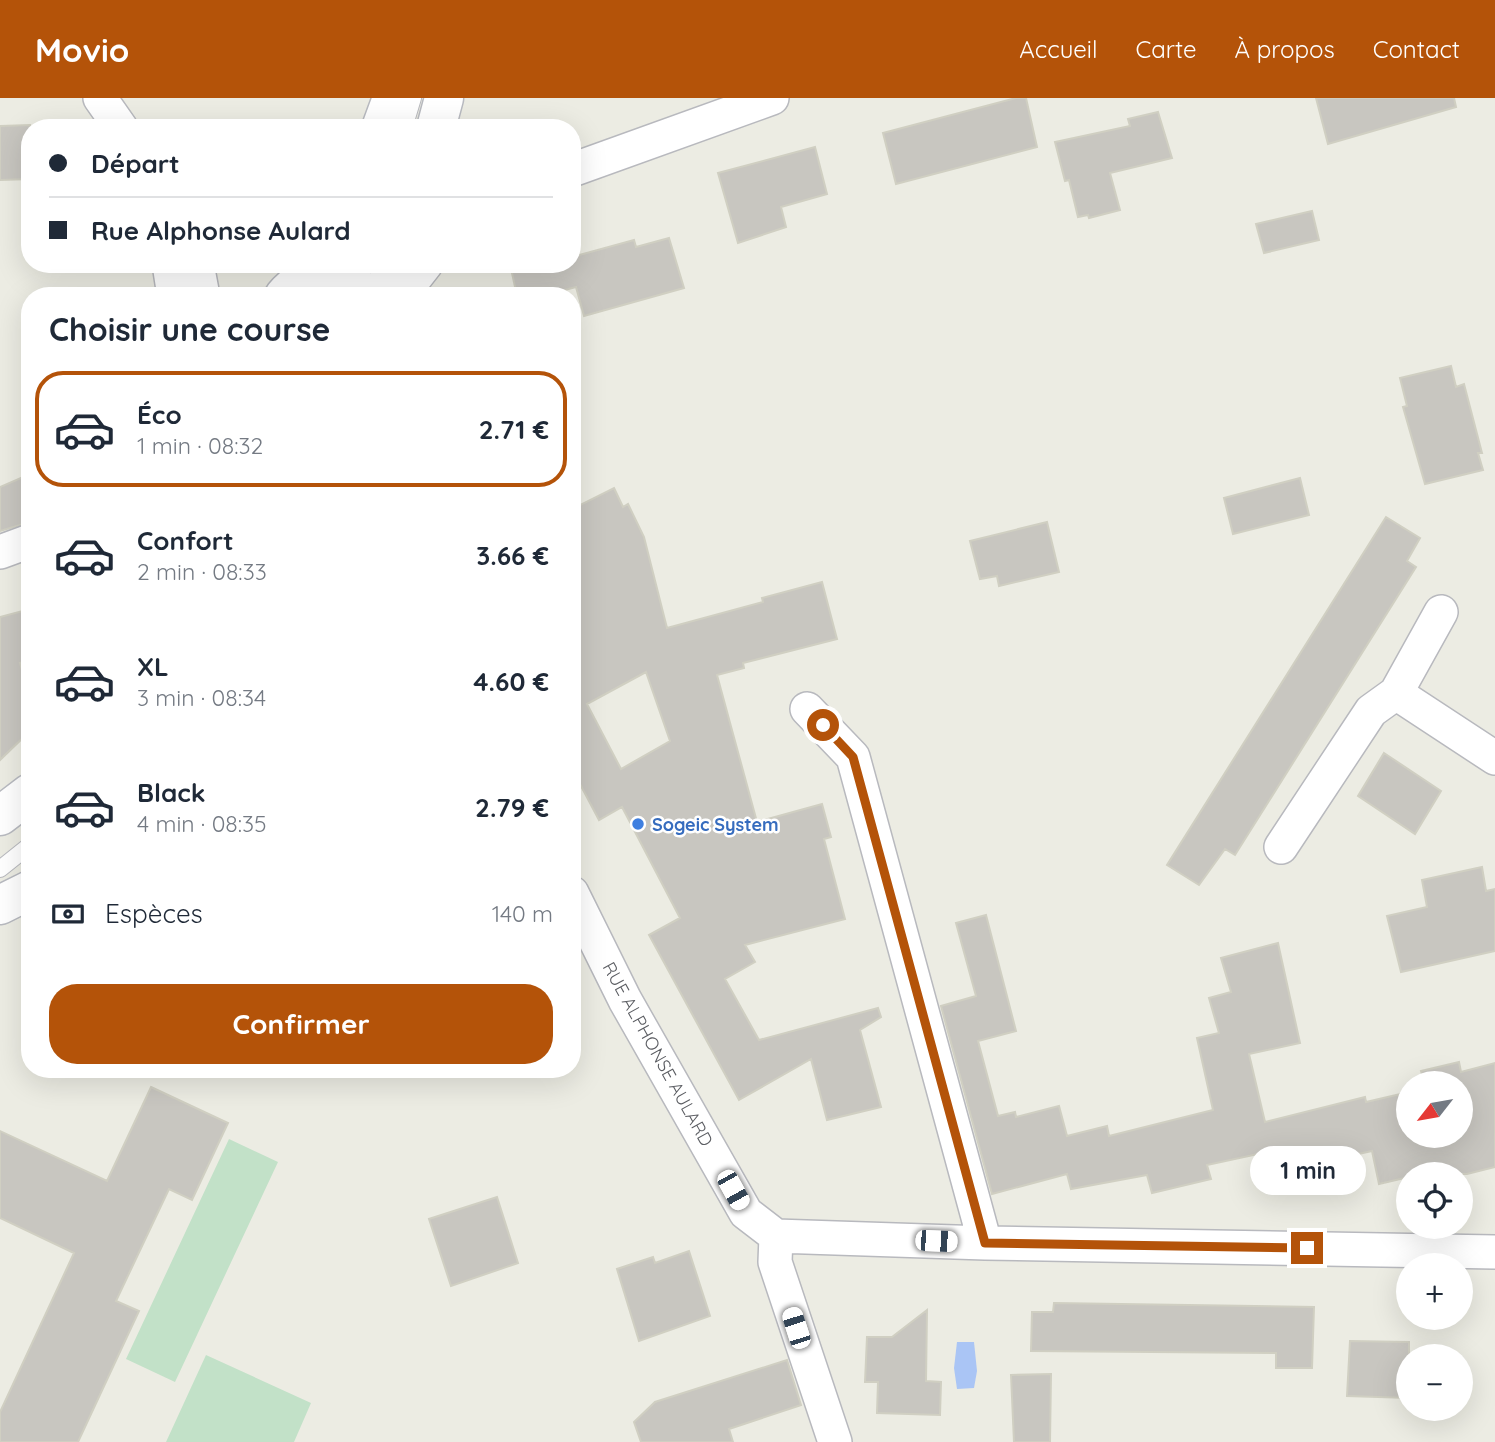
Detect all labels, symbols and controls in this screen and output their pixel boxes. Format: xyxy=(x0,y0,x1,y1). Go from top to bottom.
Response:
text: Movio xyxy=(35,29,129,70)
text: Accueil xyxy=(1019,34,1098,64)
text: Carte xyxy=(1136,34,1197,64)
text: À propos xyxy=(1235,34,1335,64)
text: Contact xyxy=(1373,34,1460,64)
text: Départ xyxy=(91,147,180,180)
text: Rue Alphonse Aulard xyxy=(91,214,351,247)
text: Choisir une course xyxy=(49,309,330,349)
icon: car xyxy=(53,398,116,461)
text: Éco xyxy=(137,398,182,431)
text: 2.71 € xyxy=(479,413,549,446)
text: 1 min · 08:32 xyxy=(137,431,263,460)
icon: car xyxy=(53,524,116,587)
text: Confort xyxy=(137,524,234,557)
text: 3.66 € xyxy=(476,539,549,572)
text: 2 min · 08:33 xyxy=(137,557,267,586)
icon: car xyxy=(53,650,116,713)
text: XL xyxy=(137,650,169,683)
text: 4.60 € xyxy=(473,665,549,698)
text: 3 min · 08:34 xyxy=(137,683,266,712)
route start xyxy=(807,709,839,741)
icon: car xyxy=(53,776,116,839)
text: Black xyxy=(137,776,206,809)
text: 2.79 € xyxy=(475,791,549,824)
text: 4 min · 08:35 xyxy=(137,809,267,838)
place label: Sogeic System xyxy=(652,813,779,836)
marker: Sogeic System xyxy=(630,816,646,832)
icon: cash xyxy=(49,895,87,933)
text: Espèces xyxy=(105,897,203,930)
text: 140 m xyxy=(492,899,553,928)
street label: RUE ALPHONSE AULARD xyxy=(598,958,718,1150)
button: Confirmer xyxy=(49,984,553,1064)
north arrow xyxy=(1396,1071,1474,1148)
map controls xyxy=(1396,1071,1473,1421)
callout: 1 min xyxy=(1249,1146,1365,1196)
text: 1 min xyxy=(1280,1156,1336,1185)
button: locate xyxy=(1396,1162,1473,1239)
car xyxy=(714,1167,753,1213)
car xyxy=(915,1230,958,1252)
route end xyxy=(1291,1232,1323,1264)
button: + xyxy=(1396,1253,1473,1330)
car xyxy=(780,1305,813,1351)
button: − xyxy=(1396,1344,1473,1421)

